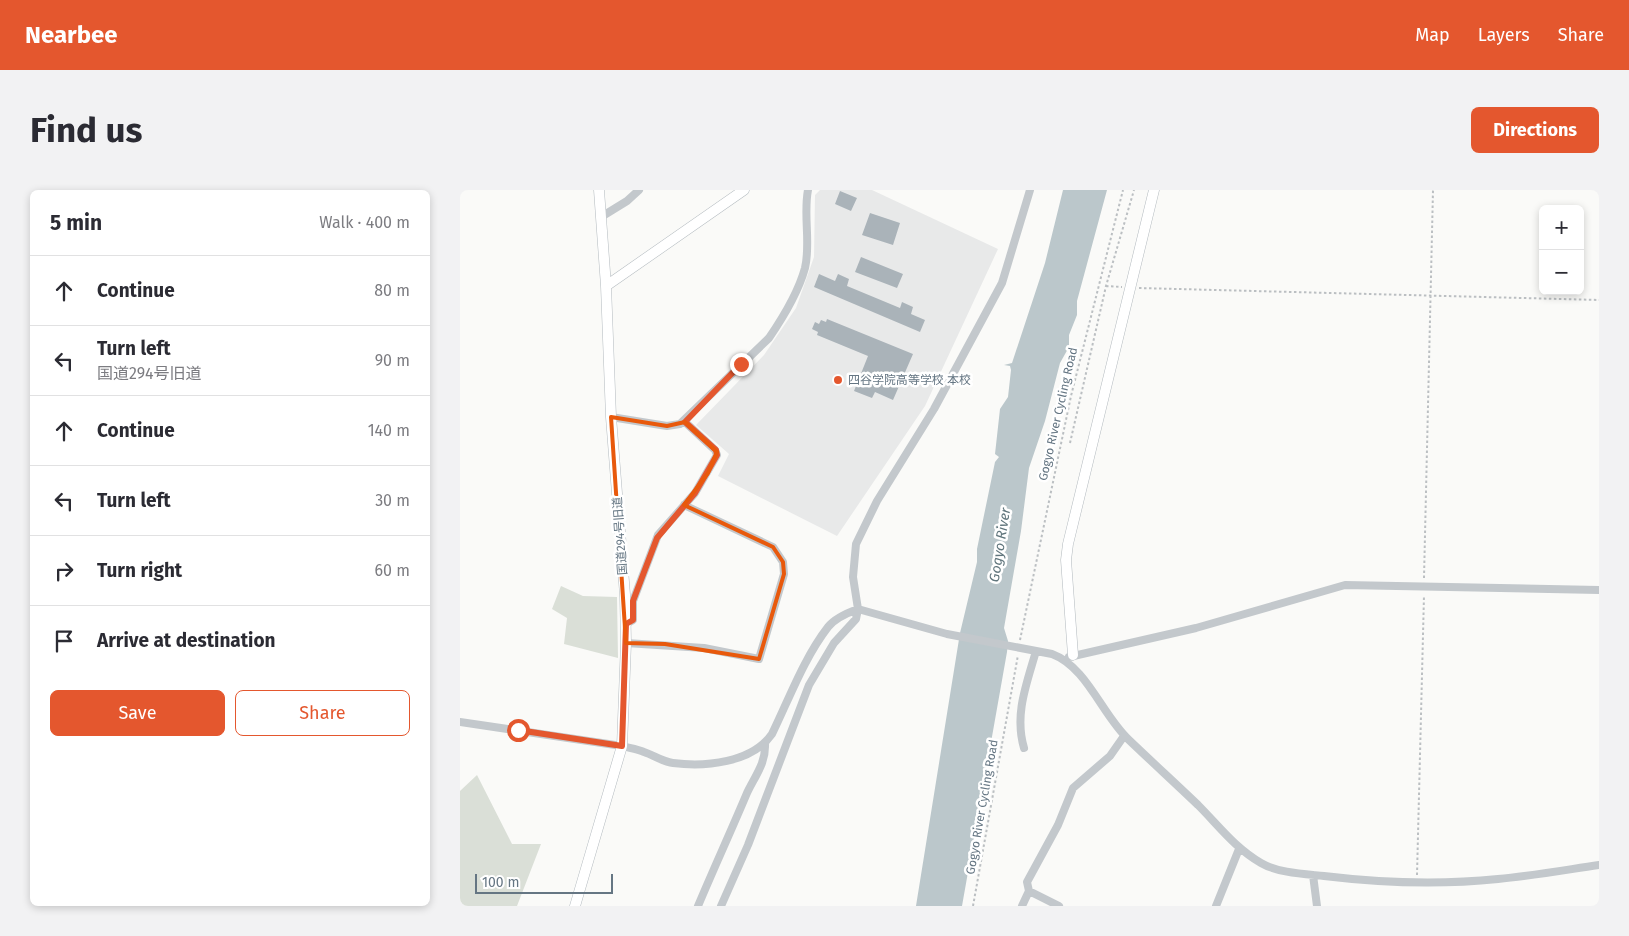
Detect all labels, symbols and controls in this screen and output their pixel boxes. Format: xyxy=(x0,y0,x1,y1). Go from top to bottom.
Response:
text: Nearbee xyxy=(25,21,118,49)
text: Map xyxy=(1415,24,1450,46)
text: Layers xyxy=(1478,24,1530,46)
text: Share xyxy=(1558,24,1604,46)
button: Directions xyxy=(1471,107,1599,153)
text: Find us xyxy=(30,109,142,151)
map controls xyxy=(1539,205,1584,295)
button: + xyxy=(1539,205,1584,250)
text: 5 min xyxy=(50,210,102,236)
text: Walk · 400 m xyxy=(319,213,410,232)
button: − xyxy=(1539,250,1584,295)
icon: ahead xyxy=(50,277,78,305)
text: Continue xyxy=(97,279,175,302)
text: 80 m xyxy=(374,281,410,300)
text: Turn left xyxy=(97,337,171,360)
street label: Gogyo River Cycling Road xyxy=(1036,346,1080,482)
icon: left xyxy=(50,347,78,375)
text: 90 m xyxy=(375,351,410,370)
route end xyxy=(730,353,753,376)
text: 国道294号旧道 xyxy=(97,364,202,383)
place label: 四谷学院高等学校 本校 xyxy=(848,373,971,387)
marker: 四谷学院高等学校 本校 xyxy=(832,374,844,386)
icon: ahead xyxy=(50,417,78,445)
text: Continue xyxy=(97,419,175,442)
text: 140 m xyxy=(368,421,410,440)
icon: left xyxy=(50,487,78,515)
text: Turn left xyxy=(97,489,171,512)
text: 30 m xyxy=(375,491,410,510)
street label: 国道294号旧道 xyxy=(610,496,630,576)
water label: Gogyo River xyxy=(986,506,1014,583)
icon: right xyxy=(50,557,78,585)
text: Turn right xyxy=(97,559,182,582)
text: 60 m xyxy=(375,561,410,580)
icon: arrive xyxy=(50,627,78,655)
text: Arrive at destination xyxy=(97,629,276,652)
button: Save xyxy=(50,690,225,736)
button: Share xyxy=(235,690,410,736)
route start xyxy=(507,719,530,742)
street label: Gogyo River Cycling Road xyxy=(963,739,1001,875)
scale bar xyxy=(475,871,612,894)
text: 100 m xyxy=(482,874,519,891)

